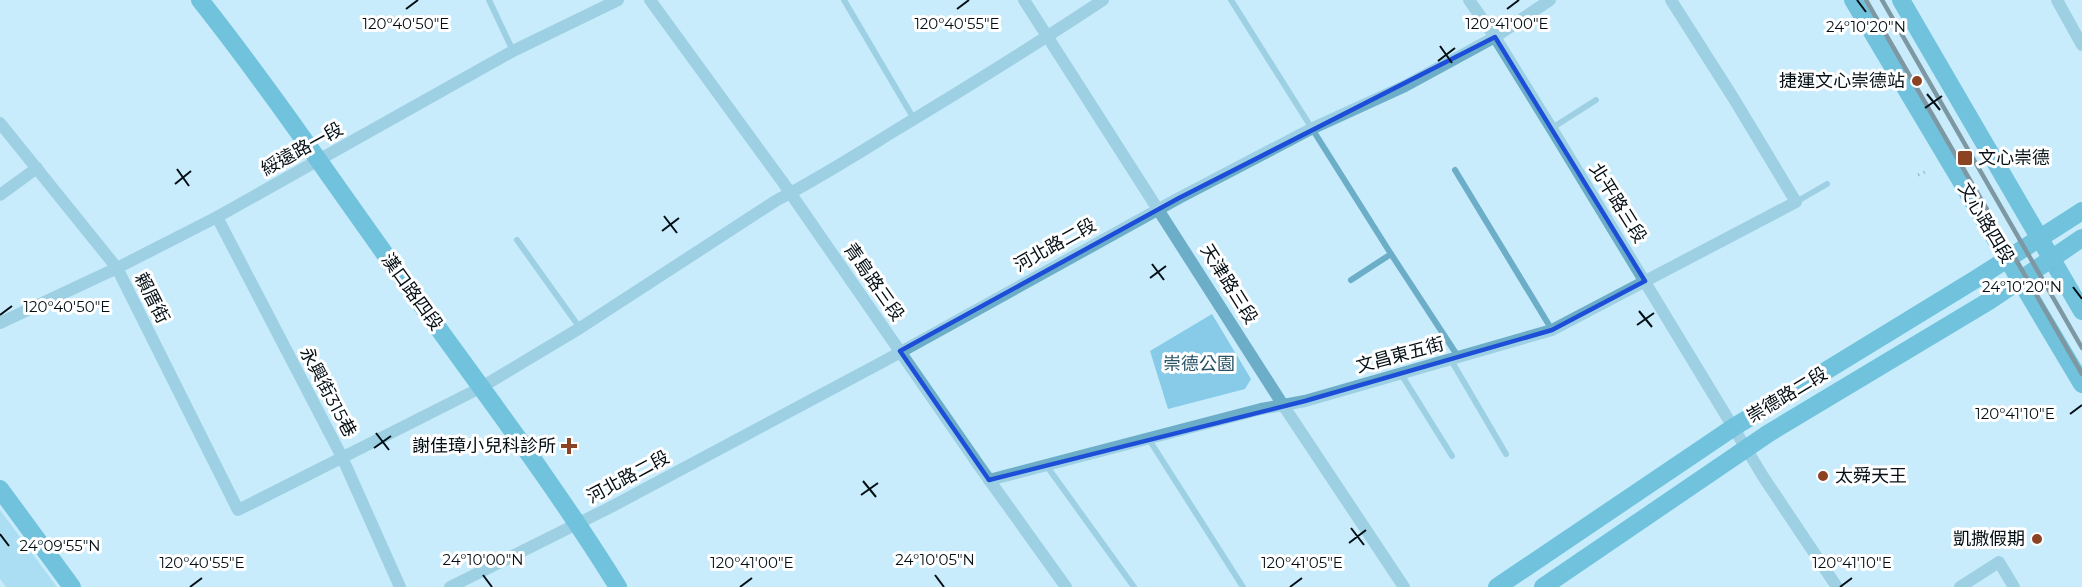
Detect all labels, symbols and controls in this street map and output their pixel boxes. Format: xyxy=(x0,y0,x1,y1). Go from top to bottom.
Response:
text: 120°40'50"E xyxy=(363,14,449,33)
text: 120°40'55"E xyxy=(914,14,1000,33)
text: 120°41'00"E xyxy=(1465,14,1549,33)
text: 24°10'20"N xyxy=(1826,17,1906,36)
place label: 捷運文心崇德站 xyxy=(1779,70,1905,92)
marker: 捷運文心崇德站 xyxy=(1910,74,1924,88)
street label: 綏遠路一段 xyxy=(257,118,347,180)
place label: 文心崇德 xyxy=(1978,147,2050,169)
marker: 文心崇德 xyxy=(1956,149,1974,167)
street label: 北平路三段 xyxy=(1585,159,1651,247)
street label: 文心路四段 xyxy=(1953,179,2019,267)
street label: 河北路二段 xyxy=(1010,214,1100,276)
street label: 青島路三段 xyxy=(839,239,909,325)
street label: 天津路三段 xyxy=(1196,240,1262,328)
street label: 漢口路四段 xyxy=(377,249,447,335)
street label: 賴厝街 xyxy=(130,269,174,327)
text: 24°10'20"N xyxy=(1982,277,2062,296)
text: 120°40'50"E xyxy=(24,297,110,316)
street label: 文昌東五街 xyxy=(1354,333,1446,377)
street label: 永興街315巷 xyxy=(295,343,361,441)
park label: 崇德公園 xyxy=(1163,353,1235,375)
street label: 崇德路二段 xyxy=(1743,362,1831,428)
text: 120°41'10"E xyxy=(1975,404,2055,423)
place label: 謝佳璋小兒科診所 xyxy=(412,435,556,457)
marker: 謝佳璋小兒科診所 xyxy=(560,437,578,455)
street label: 河北路二段 xyxy=(583,446,673,508)
place label: 太舜天王 xyxy=(1835,465,1907,487)
marker: 太舜天王 xyxy=(1816,469,1830,483)
place label: 凱撒假期 xyxy=(1953,528,2025,550)
marker: 凱撒假期 xyxy=(2030,532,2044,546)
text: 24°09'55"N xyxy=(20,536,101,555)
text: 24°10'00"N xyxy=(443,550,523,569)
text: 24°10'05"N xyxy=(895,550,975,569)
text: 120°40'55"E xyxy=(159,553,245,572)
text: 120°41'00"E xyxy=(710,553,794,572)
text: 120°41'05"E xyxy=(1261,553,1343,572)
text: 120°41'10"E xyxy=(1812,553,1892,572)

